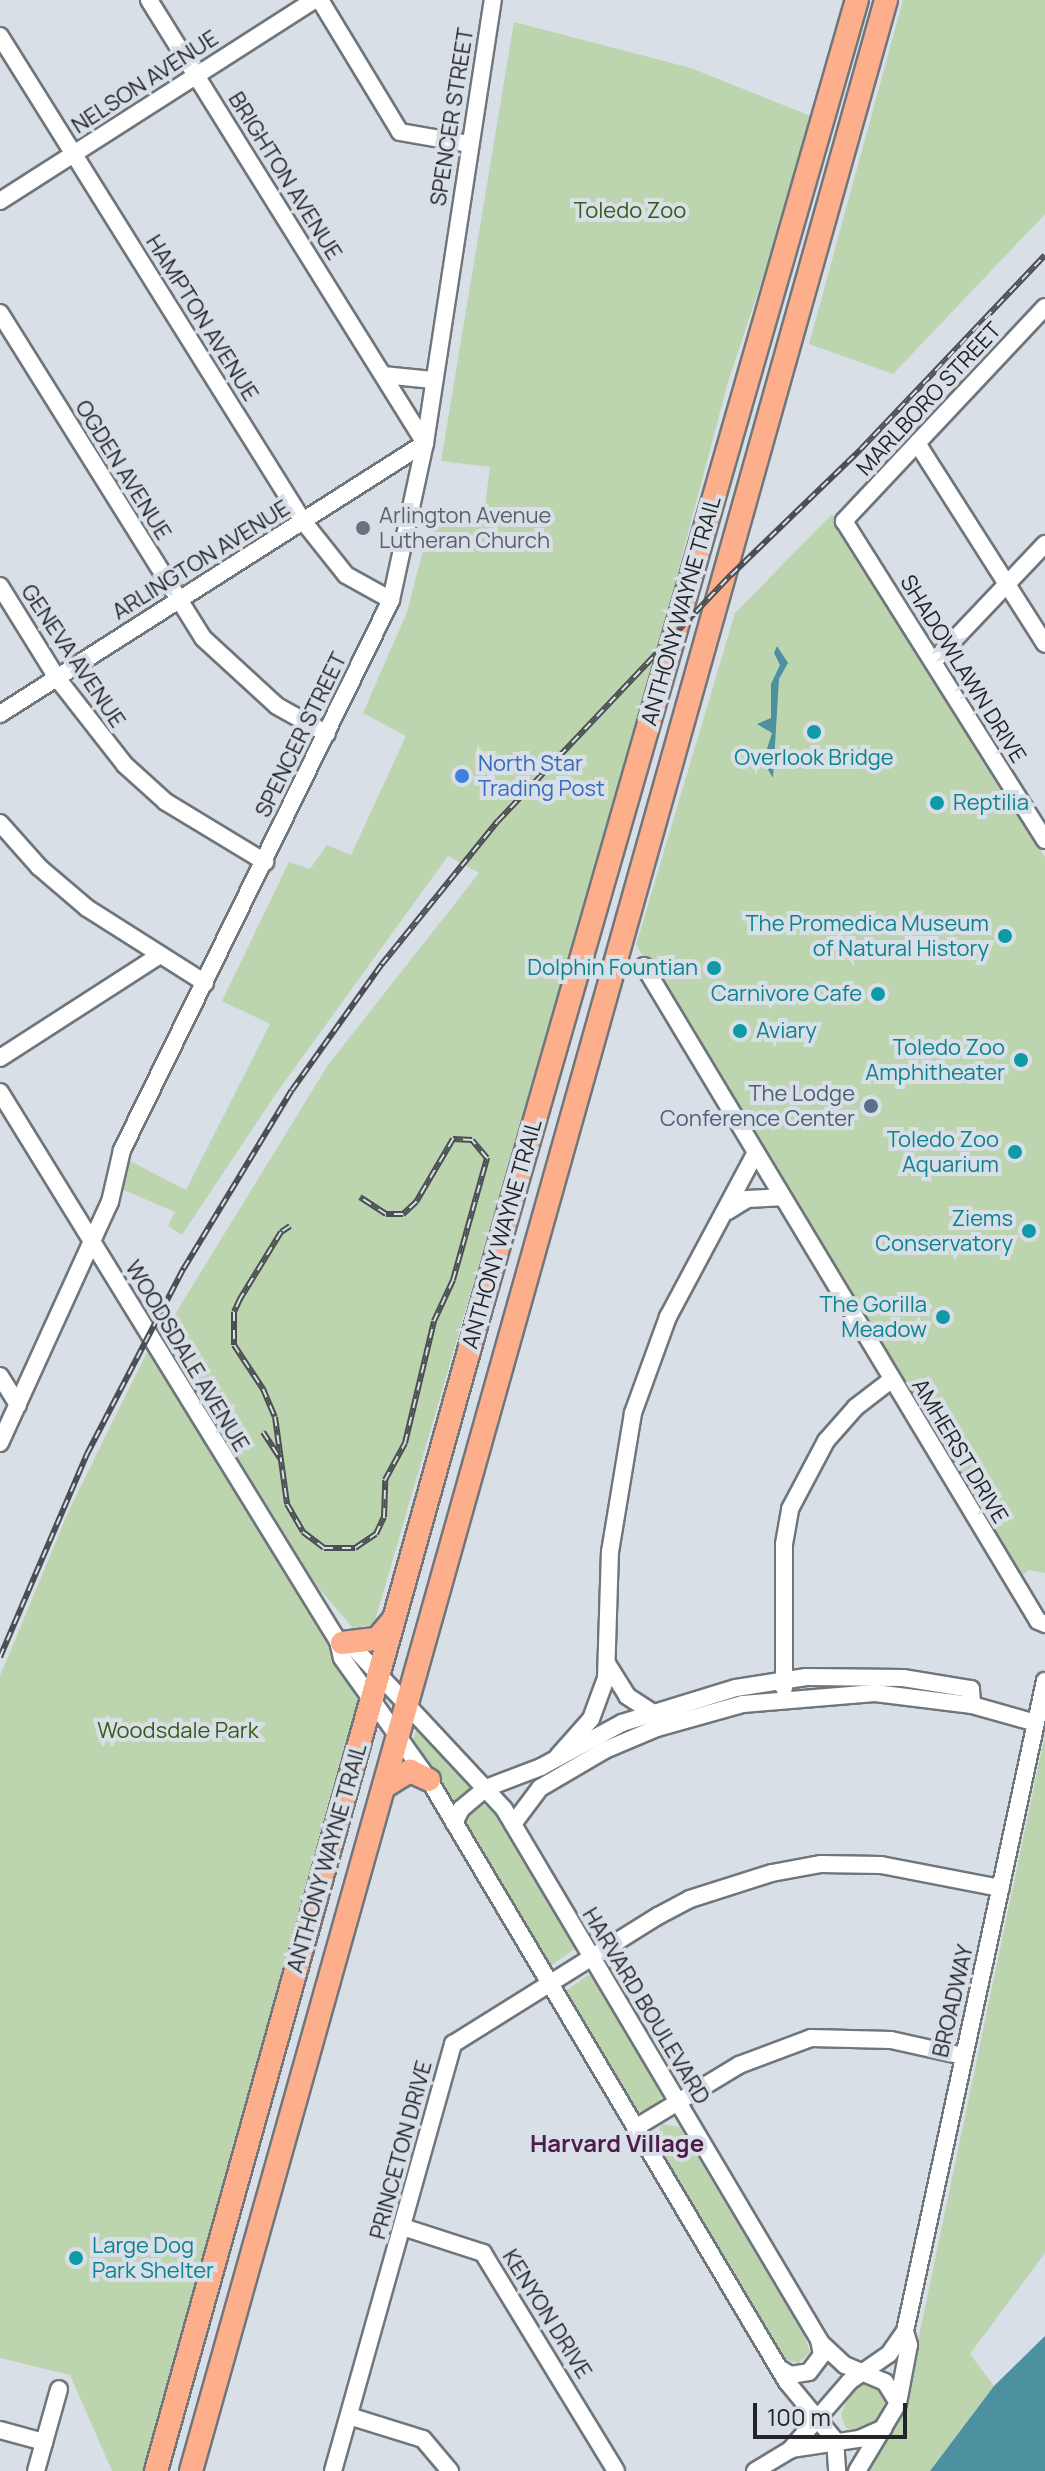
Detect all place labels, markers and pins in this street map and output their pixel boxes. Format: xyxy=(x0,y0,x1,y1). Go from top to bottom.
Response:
place label: Arlington Avenue Lutheran Church xyxy=(379,502,551,554)
marker: Arlington Avenue Lutheran Church xyxy=(354,519,372,537)
marker: Overlook Bridge xyxy=(805,723,823,741)
place label: Overlook Bridge xyxy=(734,745,894,771)
place label: North Star Trading Post xyxy=(478,750,605,802)
marker: North Star Trading Post xyxy=(453,767,471,785)
place label: Reptilia xyxy=(953,790,1029,816)
marker: Reptilia xyxy=(928,794,946,812)
place label: The Promedica Museum of Natural History xyxy=(746,910,989,962)
marker: The Promedica Museum of Natural History xyxy=(996,927,1014,945)
place label: Dolphin Fountian xyxy=(527,955,698,981)
marker: Dolphin Fountian xyxy=(705,959,723,977)
place label: Carnivore Cafe xyxy=(711,981,862,1007)
marker: Carnivore Cafe xyxy=(869,985,887,1003)
place label: Aviary xyxy=(756,1018,817,1044)
marker: Aviary xyxy=(731,1022,749,1040)
place label: Toledo Zoo Amphitheater xyxy=(865,1034,1005,1086)
marker: Toledo Zoo Amphitheater xyxy=(1012,1051,1030,1069)
place label: The Lodge Conference Center xyxy=(660,1080,855,1132)
marker: The Lodge Conference Center xyxy=(862,1097,880,1115)
place label: Toledo Zoo Aquarium xyxy=(887,1126,999,1178)
marker: Toledo Zoo Aquarium xyxy=(1006,1143,1024,1161)
place label: Ziems Conservatory xyxy=(875,1205,1013,1256)
marker: Ziems Conservatory xyxy=(1020,1222,1038,1240)
place label: The Gorilla Meadow xyxy=(819,1291,927,1342)
marker: The Gorilla Meadow xyxy=(934,1308,952,1326)
place label: Large Dog Park Shelter xyxy=(92,2232,214,2284)
marker: Large Dog Park Shelter xyxy=(67,2249,85,2267)

